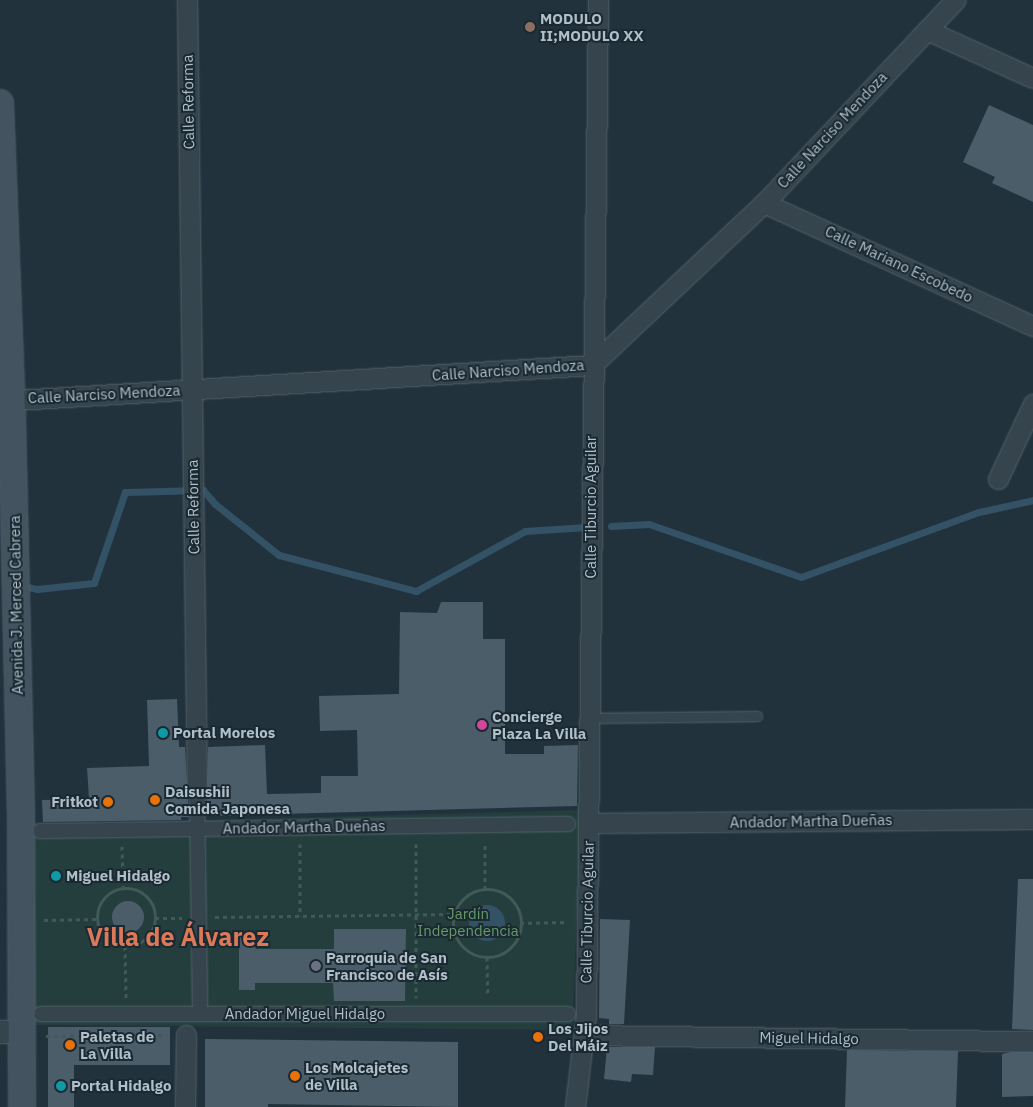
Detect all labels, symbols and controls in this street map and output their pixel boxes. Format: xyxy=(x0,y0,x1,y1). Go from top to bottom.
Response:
place label: MODULO II;MODULO XX xyxy=(540,9,644,44)
marker: MODULO II;MODULO XX xyxy=(524,21,536,33)
street label: Calle Reforma xyxy=(178,55,198,149)
street label: Calle Narciso Mendoza xyxy=(773,68,891,192)
street label: Calle Mariano Escobedo xyxy=(822,222,976,306)
street label: Calle Narciso Mendoza xyxy=(431,356,585,384)
street label: Calle Narciso Mendoza xyxy=(27,381,181,407)
street label: Calle Tiburcio Aguilar xyxy=(582,436,600,578)
street label: Calle Reforma xyxy=(183,460,203,554)
street label: Avenida J. Merced Cabrera xyxy=(5,515,27,695)
place label: Concierge Plaza La Villa xyxy=(492,707,586,742)
marker: Concierge Plaza La Villa xyxy=(476,719,488,731)
place label: Portal Morelos xyxy=(173,724,275,742)
marker: Portal Morelos xyxy=(157,727,169,739)
place label: Daisushii Comida Japonesa xyxy=(165,782,290,817)
place label: Fritkot xyxy=(51,793,98,811)
marker: Daisushii Comida Japonesa xyxy=(149,794,161,806)
marker: Fritkot xyxy=(102,796,114,808)
street label: Andador Martha Dueñas xyxy=(729,811,893,831)
street label: Andador Martha Dueñas xyxy=(222,817,386,837)
street label: Calle Tiburcio Aguilar xyxy=(577,840,597,984)
place label: Miguel Hidalgo xyxy=(66,867,170,885)
marker: Miguel Hidalgo xyxy=(50,870,62,882)
park label: Jardín Independencia xyxy=(417,904,519,939)
district label: Villa de Álvarez xyxy=(87,922,269,952)
place label: Parroquia de San Francisco de Asís xyxy=(326,948,448,983)
marker: Parroquia de San Francisco de Asís xyxy=(310,960,322,972)
street label: Andador Miguel Hidalgo xyxy=(225,1005,385,1023)
place label: Los Jijos Del Máiz xyxy=(548,1019,608,1054)
place label: Paletas de La Villa xyxy=(80,1027,154,1062)
street label: Miguel Hidalgo xyxy=(759,1028,859,1048)
marker: Los Jijos Del Máiz xyxy=(532,1031,544,1043)
marker: Paletas de La Villa xyxy=(64,1039,76,1051)
place label: Los Molcajetes de Villa xyxy=(305,1058,408,1093)
marker: Los Molcajetes de Villa xyxy=(289,1070,301,1082)
place label: Portal Hidalgo xyxy=(71,1077,171,1095)
marker: Portal Hidalgo xyxy=(55,1080,67,1092)

